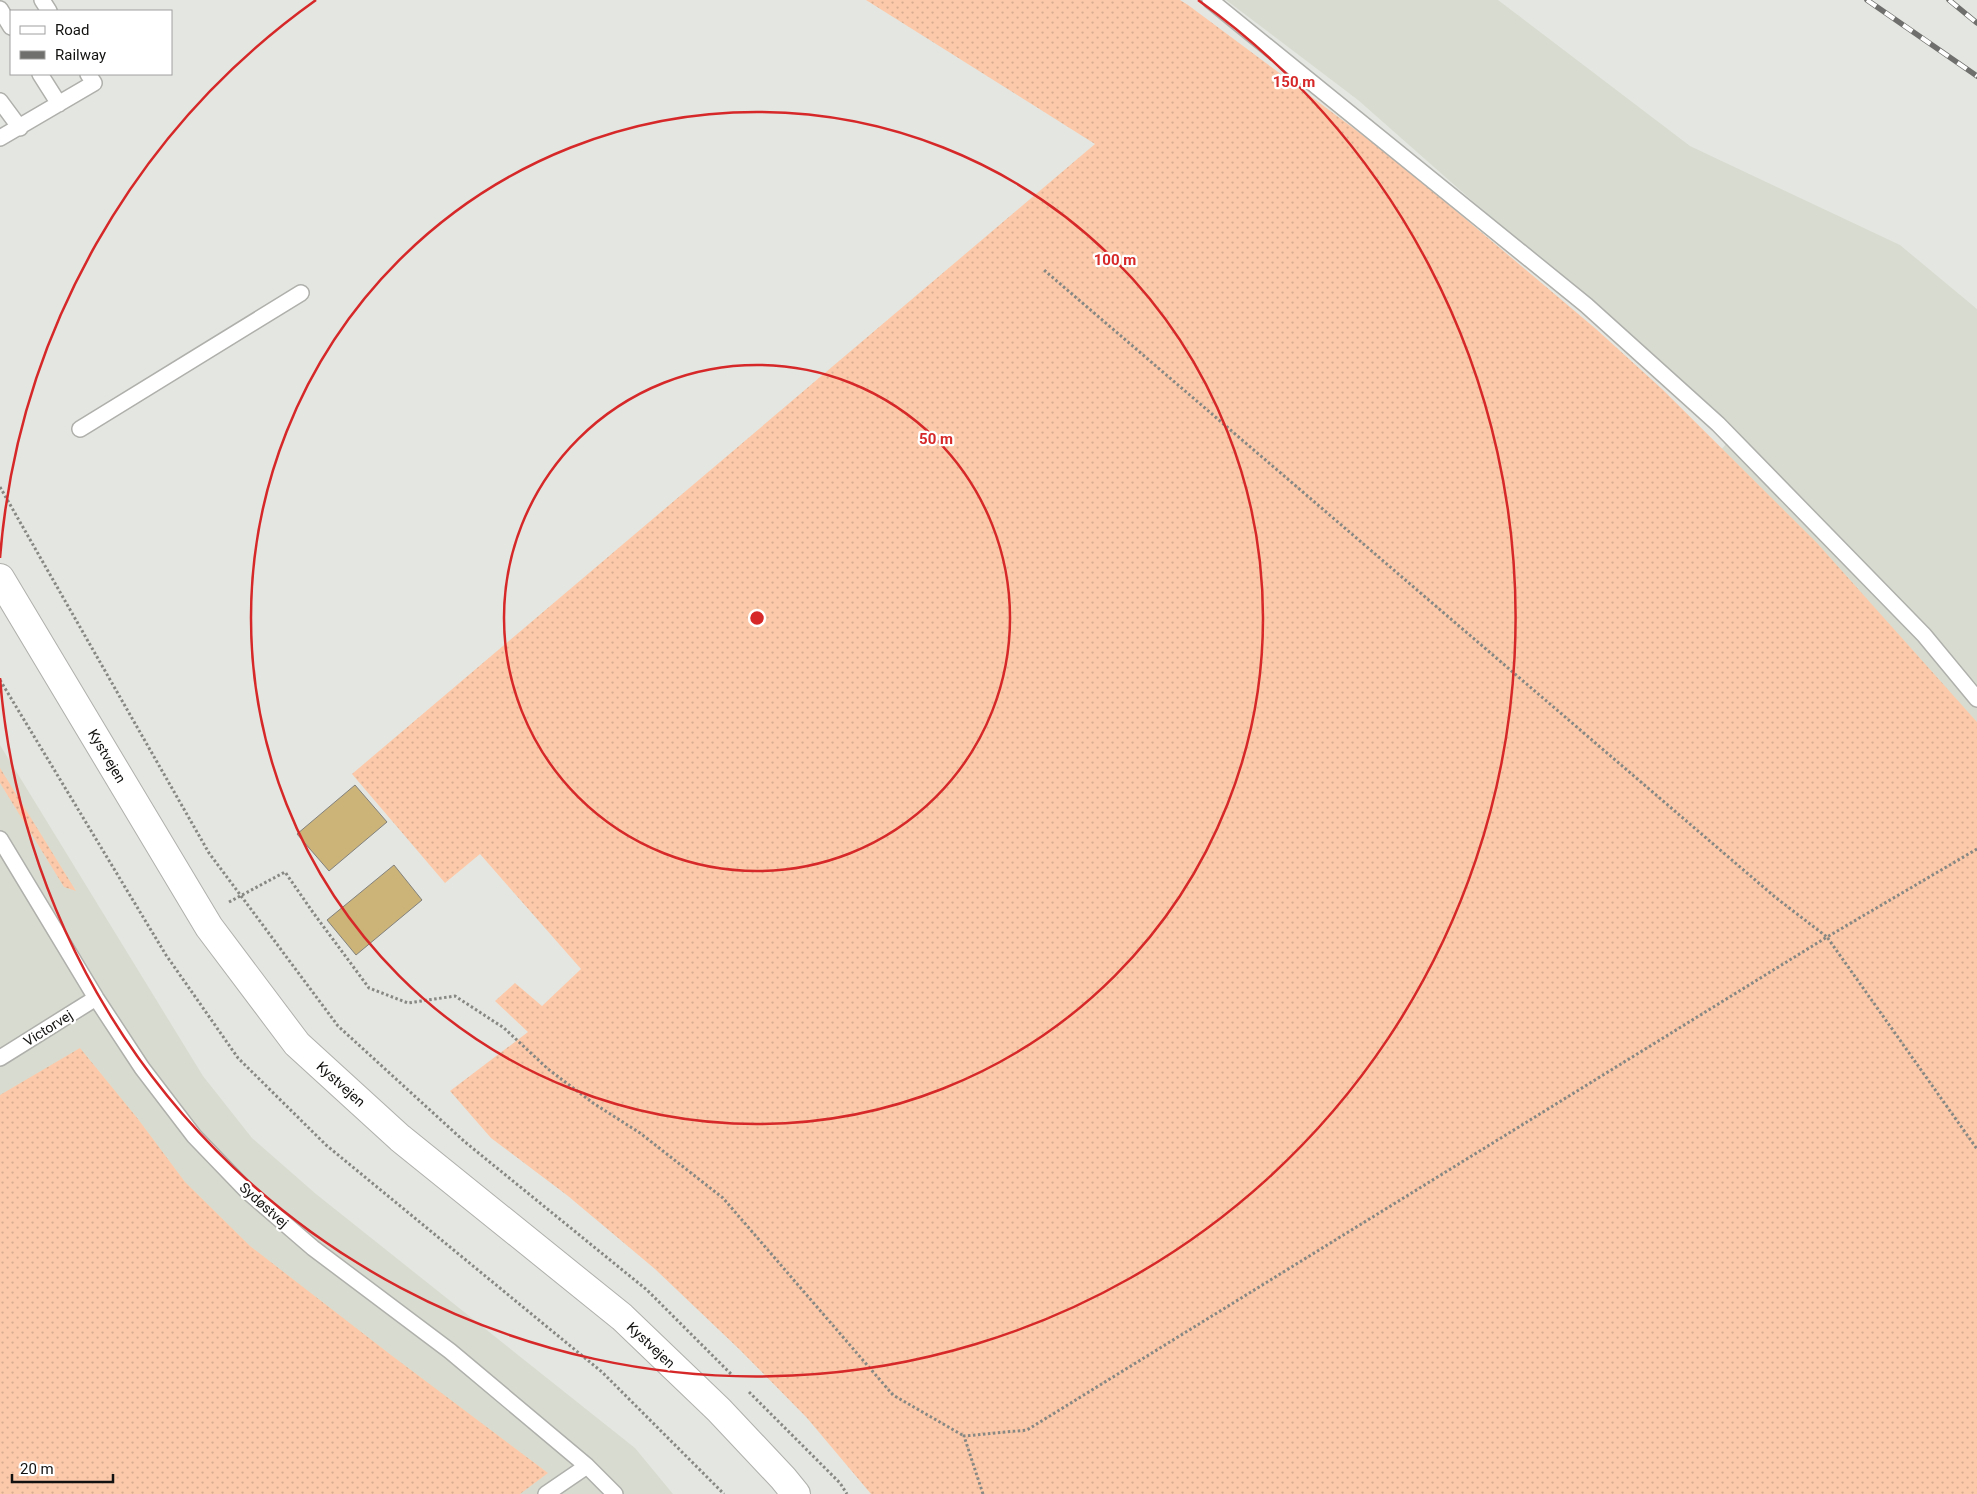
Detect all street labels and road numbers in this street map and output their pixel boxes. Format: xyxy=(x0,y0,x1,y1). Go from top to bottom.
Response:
street label: Kystvejen xyxy=(85,726,129,786)
street label: Victorvej xyxy=(21,1007,75,1049)
street label: Kystvejen xyxy=(314,1058,368,1110)
street label: Sydøstvej xyxy=(236,1179,292,1231)
street label: Kystvejen xyxy=(624,1319,678,1371)

